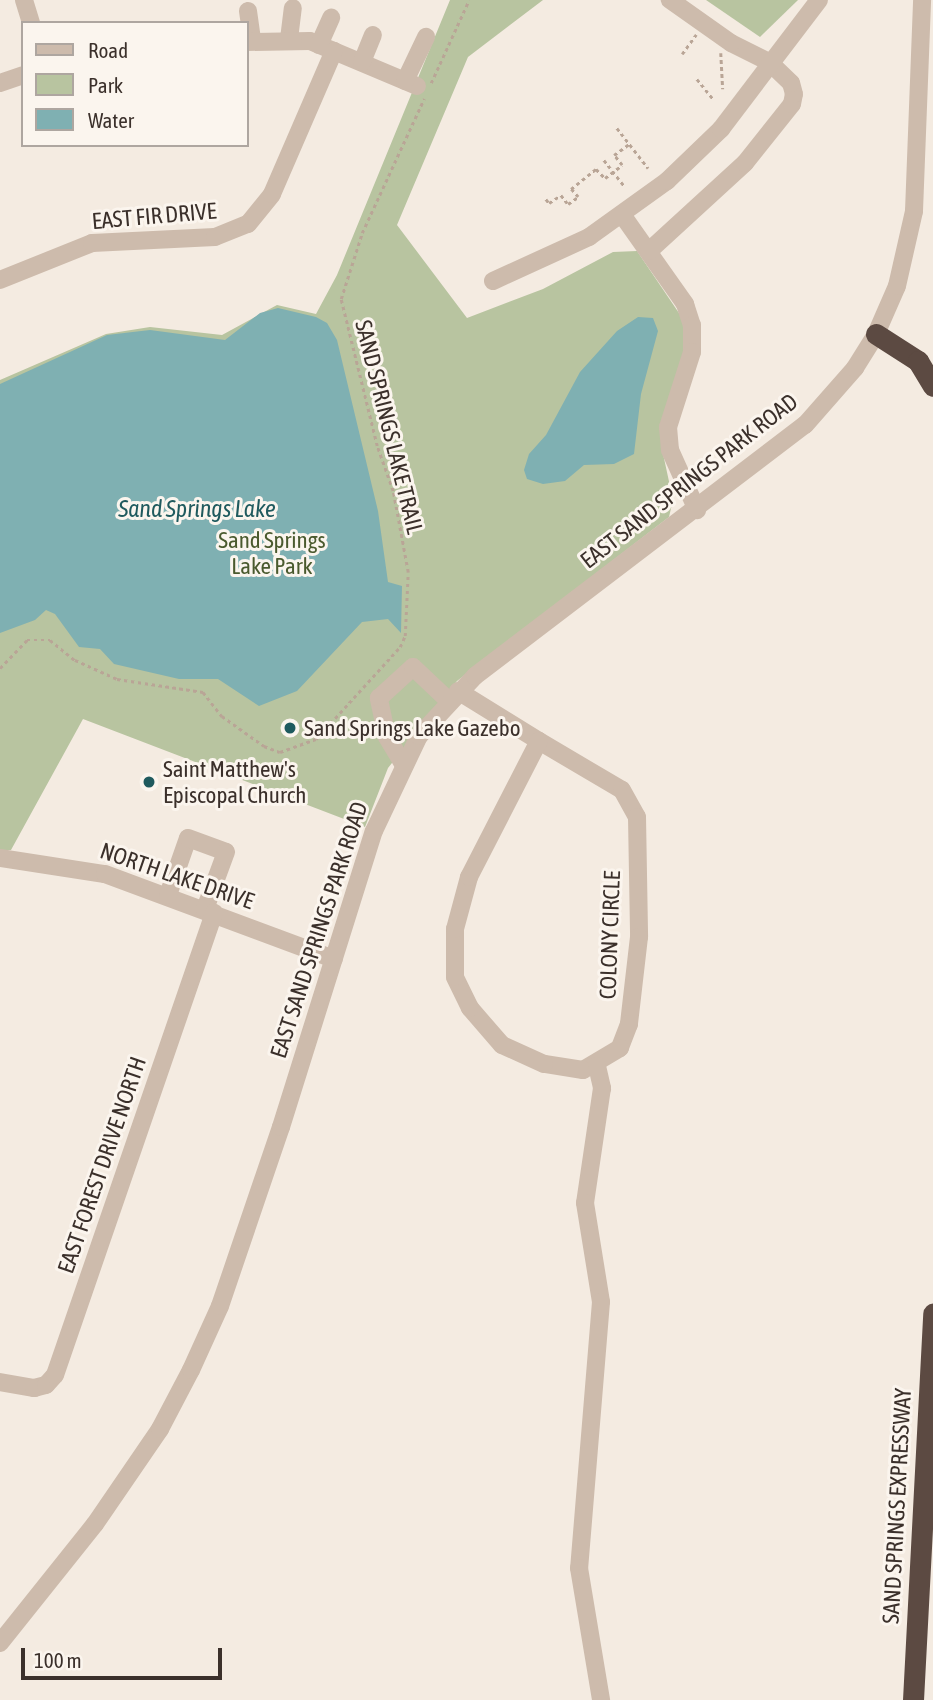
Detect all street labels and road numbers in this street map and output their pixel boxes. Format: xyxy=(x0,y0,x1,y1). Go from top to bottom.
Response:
street label: EAST FIR DRIVE xyxy=(90,197,218,235)
street label: SAND SPRINGS LAKE TRAIL xyxy=(349,317,429,537)
street label: EAST SAND SPRINGS PARK ROAD xyxy=(575,388,803,574)
street label: EAST SAND SPRINGS PARK ROAD xyxy=(265,798,373,1062)
street label: NORTH LAKE DRIVE xyxy=(96,837,258,915)
street label: COLONY CIRCLE xyxy=(594,870,626,1000)
street label: EAST FOREST DRIVE NORTH xyxy=(52,1053,152,1277)
street label: SAND SPRINGS EXPRESSWAY xyxy=(877,1387,917,1625)

